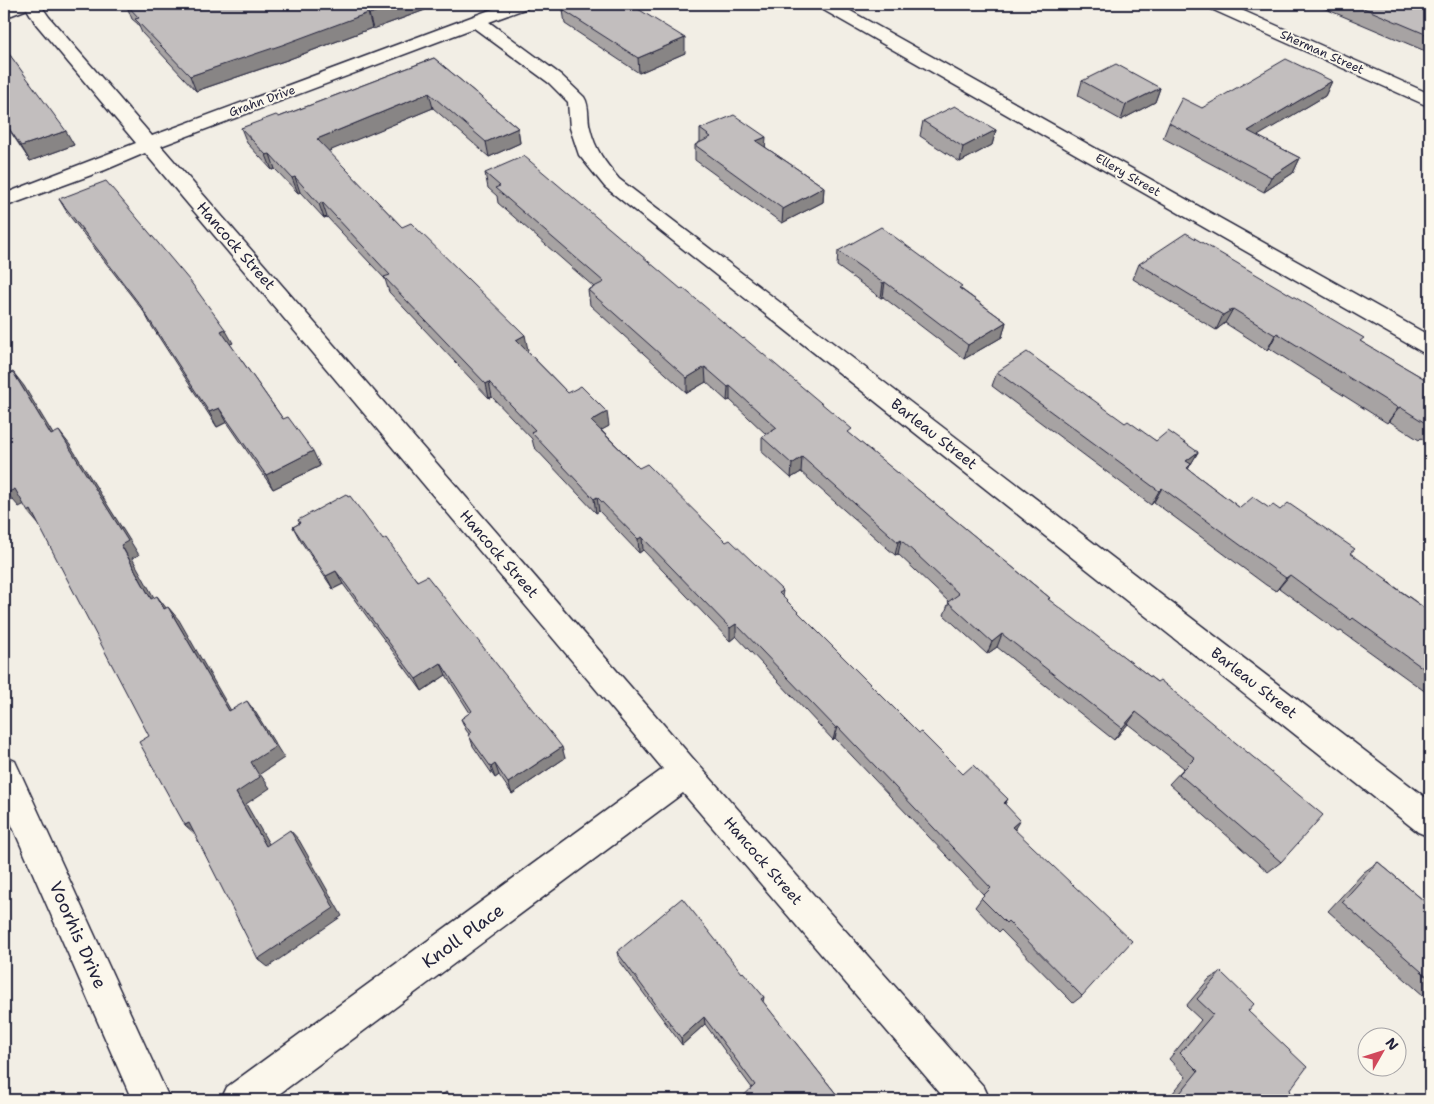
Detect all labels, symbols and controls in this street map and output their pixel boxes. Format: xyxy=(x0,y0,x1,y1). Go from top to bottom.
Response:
street label: Sherman Street xyxy=(1278,26,1366,78)
street label: Grahn Drive xyxy=(227,82,298,120)
street label: Ellery Street xyxy=(1093,150,1163,200)
street label: Hancock Street xyxy=(192,198,280,294)
street label: Barleau Street xyxy=(887,394,981,474)
street label: Hancock Street xyxy=(455,506,543,602)
street label: Barleau Street xyxy=(1207,643,1301,723)
street label: Hancock Street xyxy=(719,813,807,909)
street label: Voorhis Drive xyxy=(44,877,112,993)
street label: Knoll Place xyxy=(417,898,509,974)
north arrow xyxy=(1356,1026,1406,1076)
text: N xyxy=(1382,1034,1403,1054)

